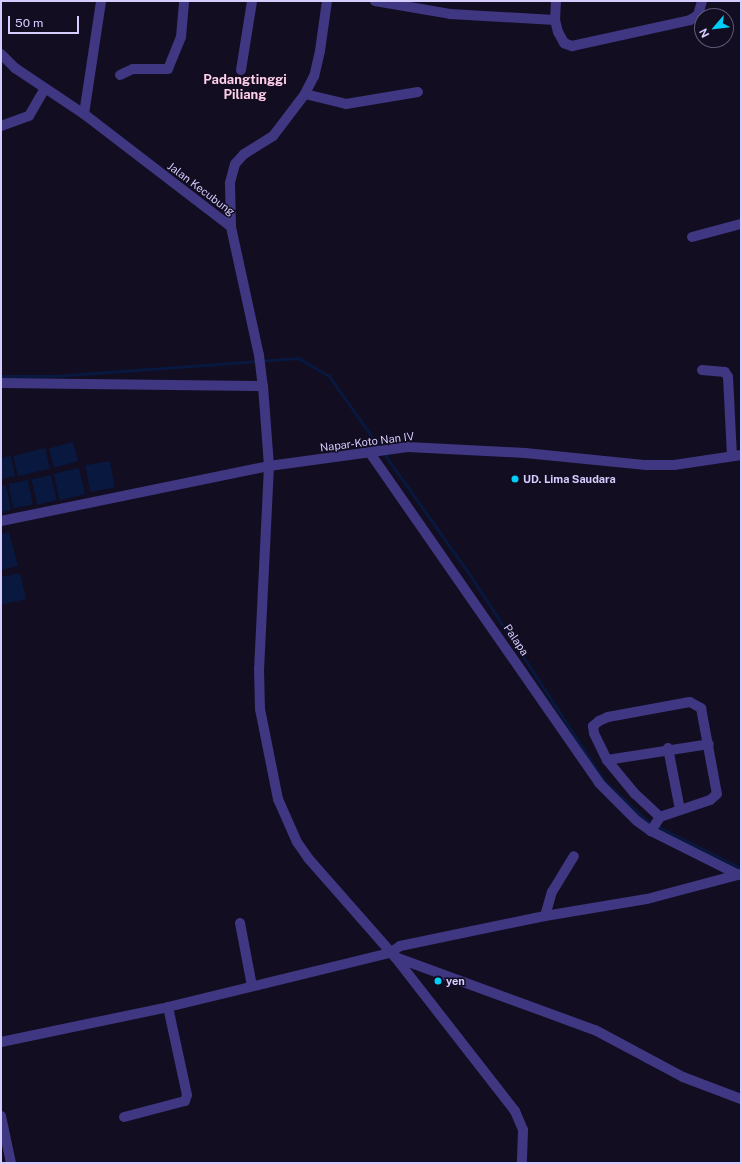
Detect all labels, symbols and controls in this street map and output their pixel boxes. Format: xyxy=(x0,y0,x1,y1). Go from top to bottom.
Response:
scale bar xyxy=(10,8,81,34)
north arrow xyxy=(694,8,734,48)
text: 50 m xyxy=(15,16,43,30)
text: N xyxy=(697,27,712,40)
district label: Padangtinggi Piliang xyxy=(203,73,287,104)
street label: Jalan Kecubung xyxy=(165,159,237,219)
street label: Napar-Koto Nan IV xyxy=(319,430,415,454)
place label: UD. Lima Saudara xyxy=(523,472,616,486)
marker: UD. Lima Saudara xyxy=(510,474,520,484)
street label: Palapa xyxy=(501,622,531,658)
place label: yen xyxy=(446,974,465,988)
marker: yen xyxy=(433,976,443,986)

